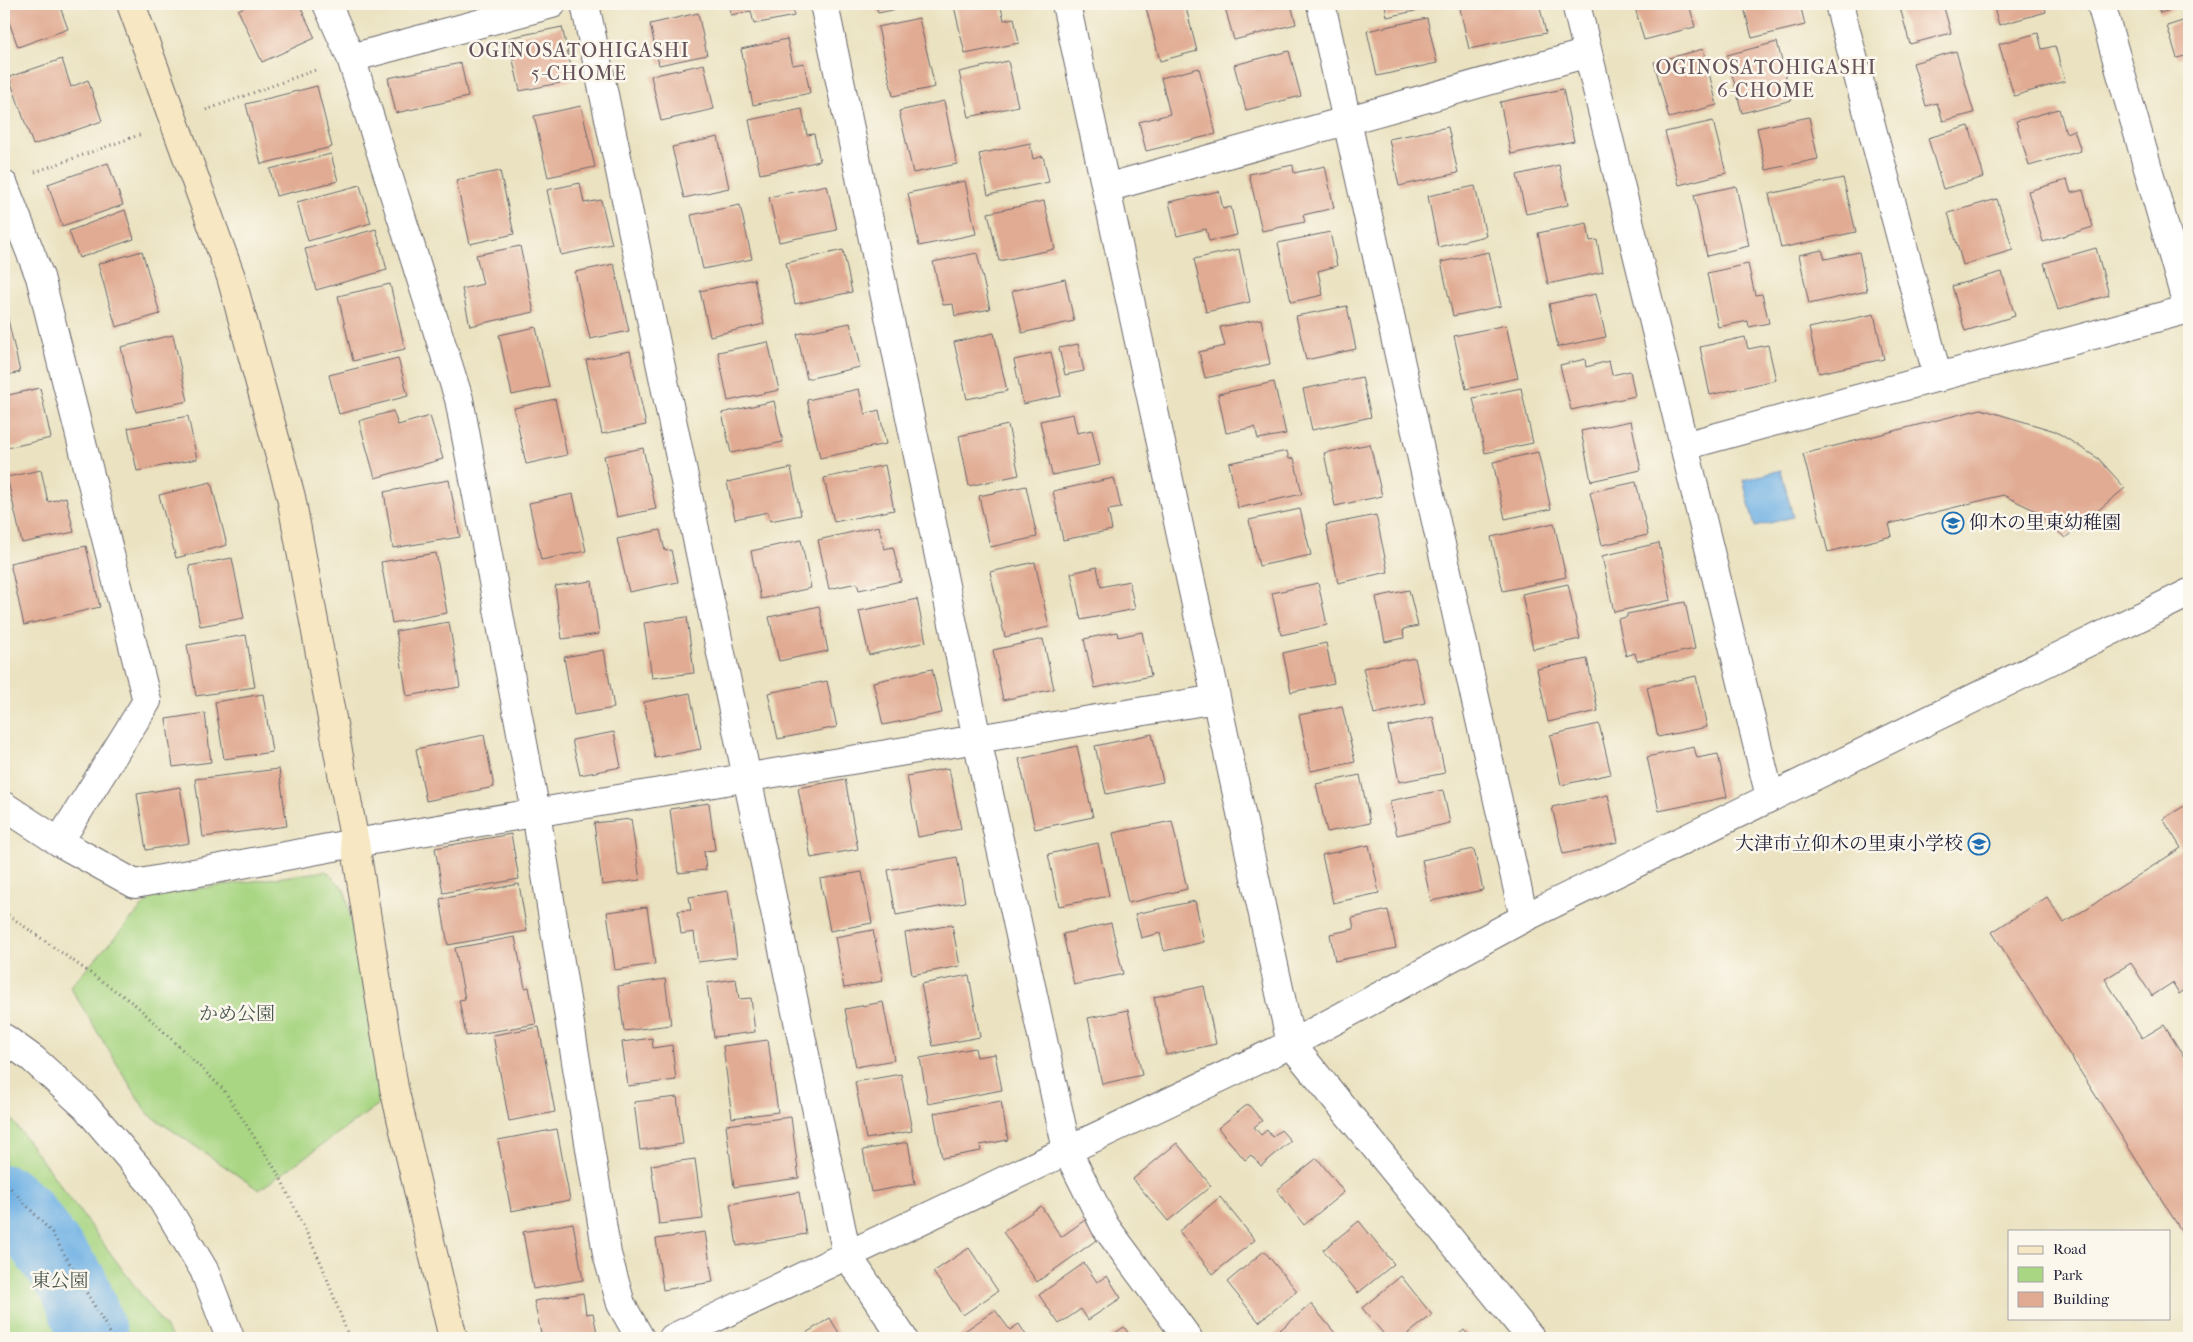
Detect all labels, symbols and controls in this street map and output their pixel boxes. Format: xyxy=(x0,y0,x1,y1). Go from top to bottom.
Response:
district label: OGINOSATOHIGASHI 5-CHOME xyxy=(469,39,689,85)
district label: OGINOSATOHIGASHI 6-CHOME xyxy=(1656,56,1876,102)
school or university icon: 仰木の里東幼稚園 xyxy=(1941,511,1965,535)
place label: 仰木の里東幼稚園 xyxy=(1969,512,2121,534)
school or university icon: 大津市立仰木の里東小学校 xyxy=(1967,832,1991,856)
place label: 大津市立仰木の里東小学校 xyxy=(1735,833,1963,855)
park label: かめ公園 xyxy=(199,1003,275,1025)
legend xyxy=(2008,1230,2170,1320)
text: Road xyxy=(2053,1240,2087,1258)
text: Park xyxy=(2053,1266,2083,1284)
park label: 東公園 xyxy=(31,1270,89,1292)
text: Building xyxy=(2053,1290,2110,1308)

